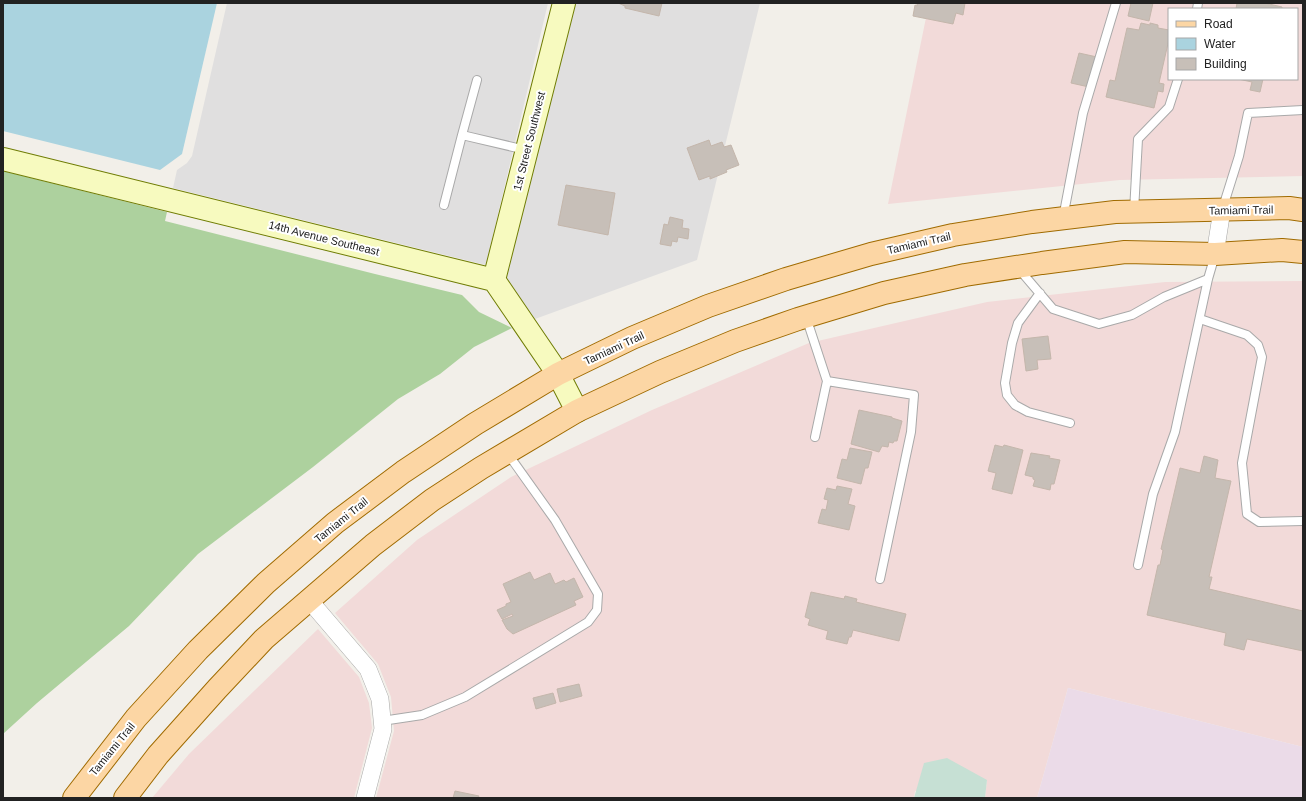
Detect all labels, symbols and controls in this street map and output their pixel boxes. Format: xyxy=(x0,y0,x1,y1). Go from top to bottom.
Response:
legend xyxy=(1168,8,1298,80)
text: Road xyxy=(1204,17,1233,31)
text: Water xyxy=(1204,37,1236,51)
text: Building xyxy=(1204,57,1247,71)
street label: 1st Street Southwest xyxy=(511,90,547,192)
street label: Tamiami Trail xyxy=(1209,203,1273,217)
street label: 14th Avenue Southeast xyxy=(267,218,381,258)
street label: Tamiami Trail xyxy=(886,230,952,256)
street label: Tamiami Trail xyxy=(582,329,646,367)
street label: Tamiami Trail xyxy=(312,495,370,545)
street label: Tamiami Trail xyxy=(87,720,137,778)

